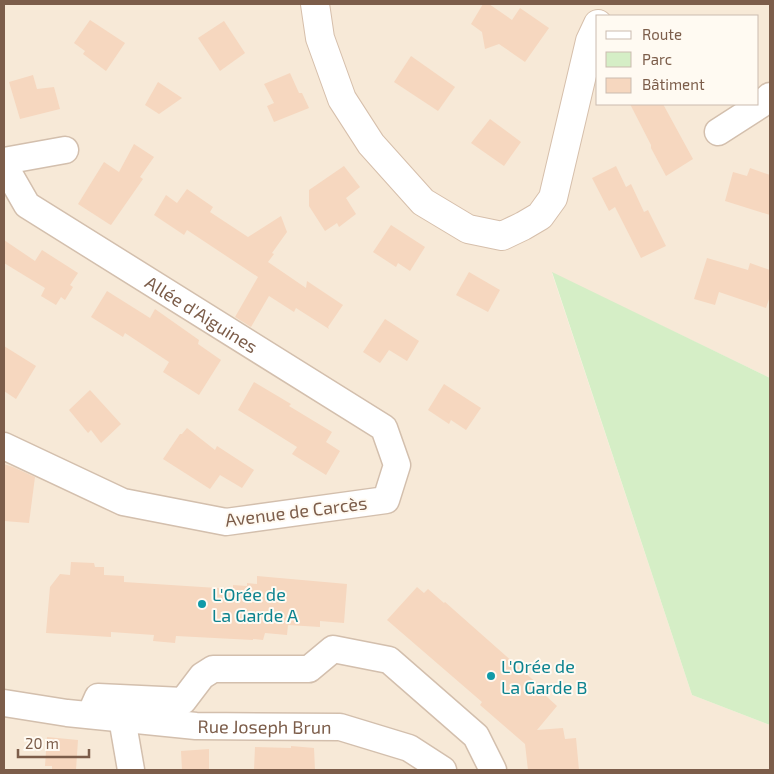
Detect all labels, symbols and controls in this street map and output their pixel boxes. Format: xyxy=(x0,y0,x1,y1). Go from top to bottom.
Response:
legend xyxy=(596,15,759,105)
text: Route xyxy=(642,25,682,43)
text: Parc xyxy=(642,50,672,68)
text: Bâtiment xyxy=(642,75,705,93)
street label: Allée d'Aiguines xyxy=(141,271,262,357)
street label: Avenue de Carcès xyxy=(224,491,368,531)
place label: L'Orée de La Garde A xyxy=(212,583,299,626)
marker: L'Orée de La Garde A xyxy=(196,598,208,610)
place label: L'Orée de La Garde B xyxy=(501,655,588,698)
marker: L'Orée de La Garde B xyxy=(485,670,497,682)
street label: Rue Joseph Brun xyxy=(197,715,332,738)
scale bar xyxy=(18,726,89,758)
text: 20 m xyxy=(25,734,59,752)

